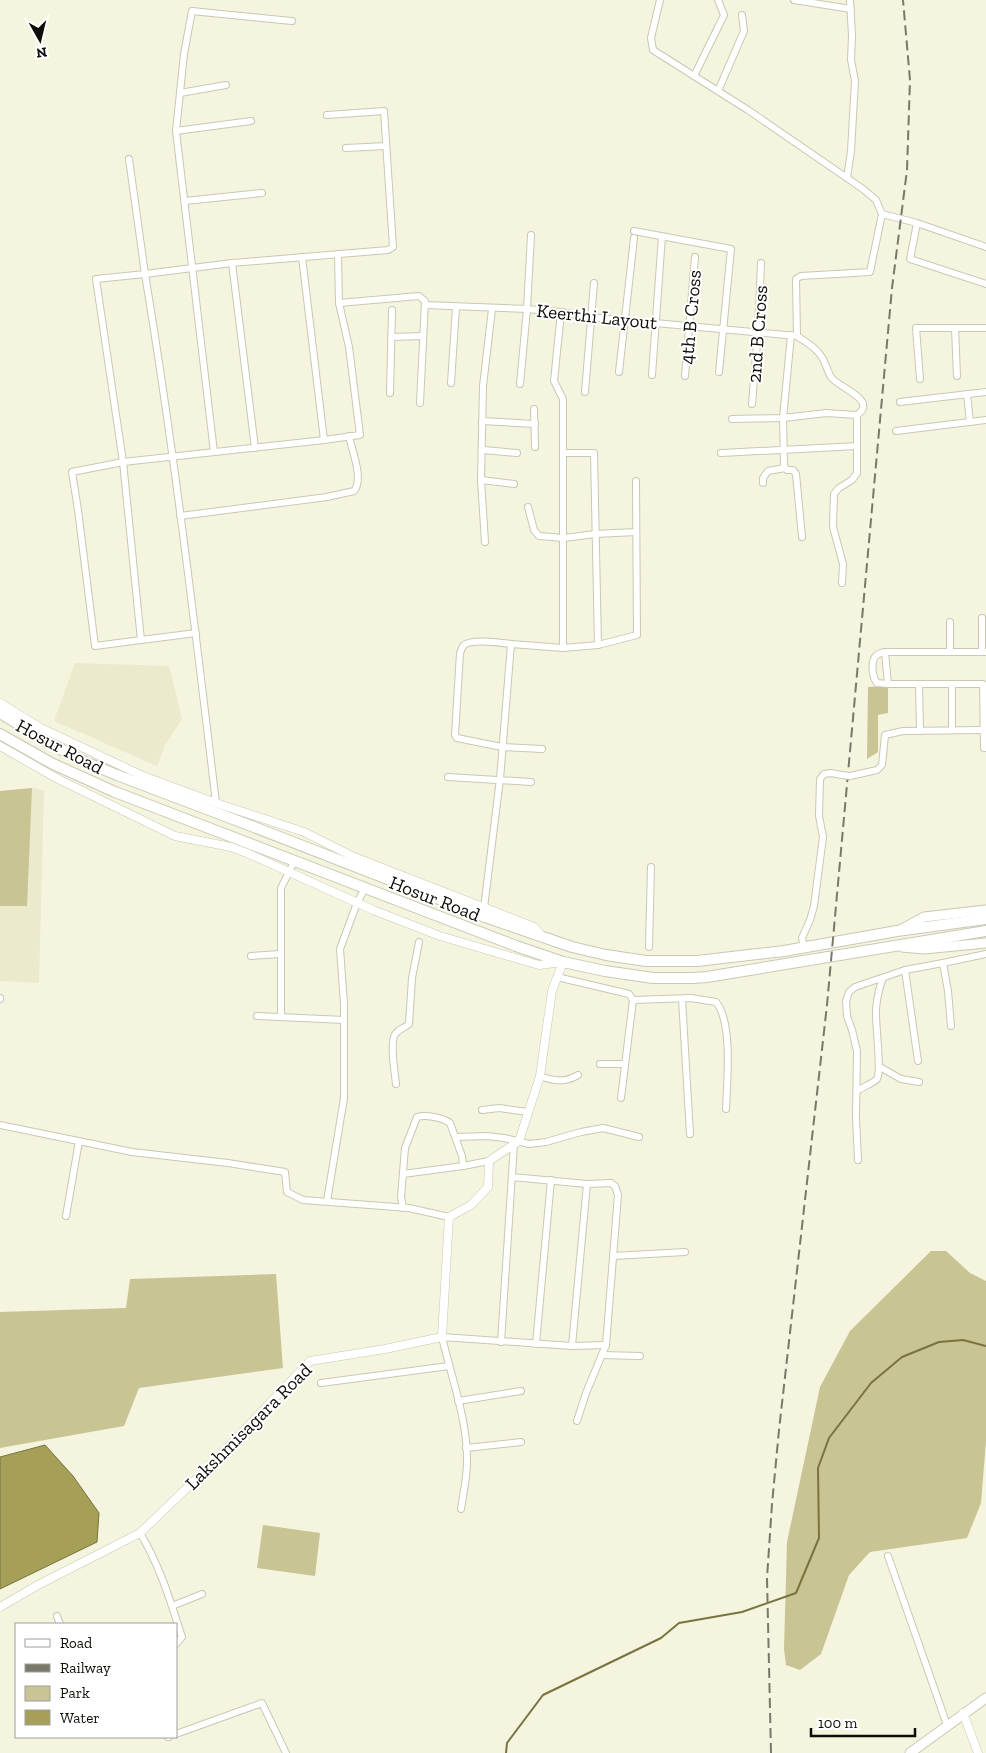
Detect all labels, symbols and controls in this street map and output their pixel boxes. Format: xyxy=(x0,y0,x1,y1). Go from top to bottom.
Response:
north arrow xyxy=(15,15,65,65)
text: N xyxy=(35,43,48,62)
street label: 4th B Cross xyxy=(675,269,706,365)
street label: 2nd B Cross xyxy=(743,284,772,384)
street label: Keerthi Layout xyxy=(536,299,658,334)
street label: Hosur Road xyxy=(12,714,108,779)
street label: Hosur Road xyxy=(386,871,484,927)
street label: Lakshmisagara Road xyxy=(180,1358,317,1494)
legend xyxy=(15,1623,178,1738)
text: Road xyxy=(60,1634,93,1652)
text: Railway xyxy=(60,1659,111,1677)
text: Park xyxy=(60,1684,90,1702)
scale bar xyxy=(811,1706,915,1738)
text: Water xyxy=(60,1709,100,1727)
text: 100 m xyxy=(818,1714,857,1732)

